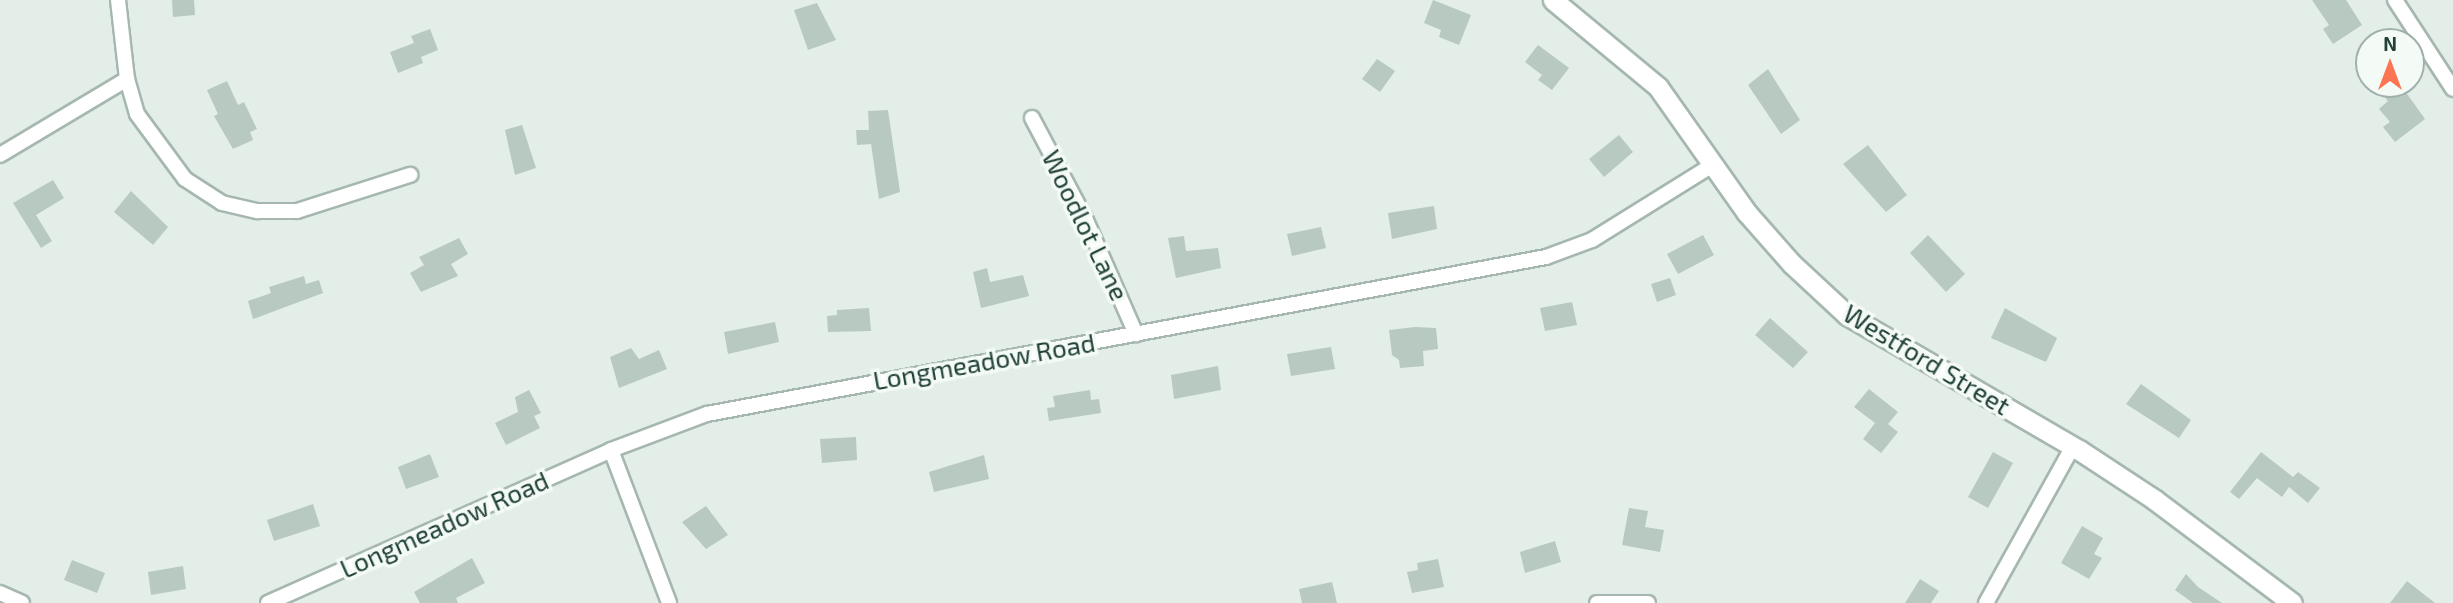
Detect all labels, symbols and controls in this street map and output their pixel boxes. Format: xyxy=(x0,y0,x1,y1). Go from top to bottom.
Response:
north arrow xyxy=(2355,28,2425,98)
text: N xyxy=(2383,32,2397,55)
street label: Woodlot Lane xyxy=(1036,145,1136,305)
street label: Westford Street xyxy=(1838,297,2016,421)
street label: Longmeadow Road xyxy=(870,326,1098,396)
street label: Longmeadow Road xyxy=(335,464,553,584)

